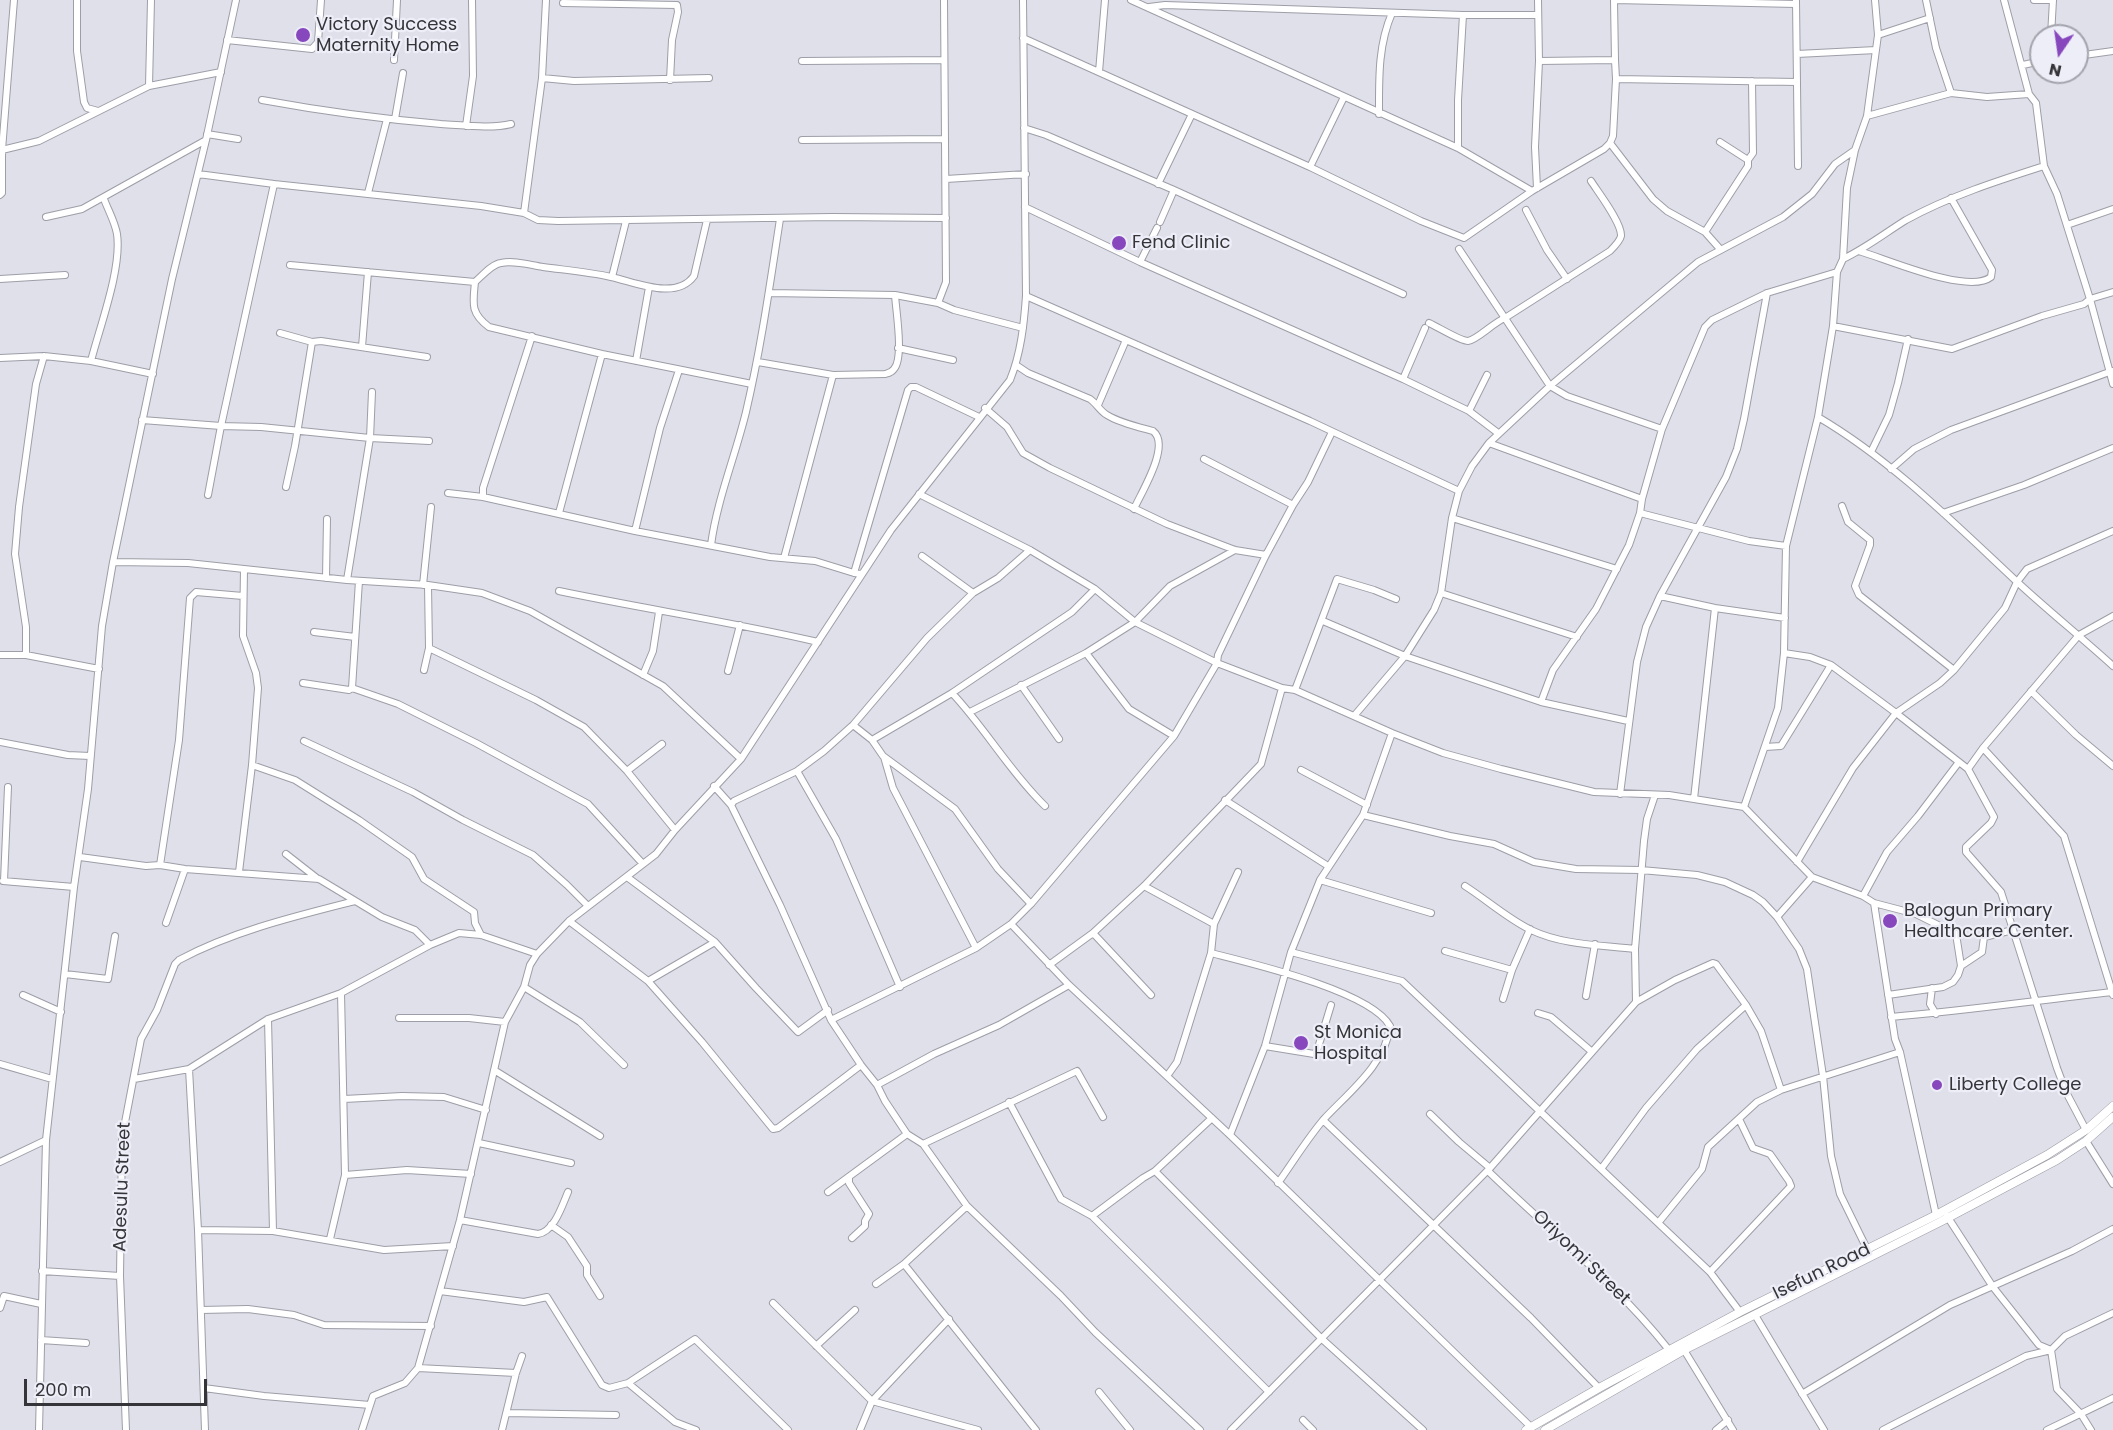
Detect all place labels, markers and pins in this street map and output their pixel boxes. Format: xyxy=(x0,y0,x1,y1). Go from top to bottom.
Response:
place label: Victory Success Maternity Home xyxy=(316,14,459,57)
marker: Victory Success Maternity Home xyxy=(294,26,312,44)
place label: Fend Clinic xyxy=(1132,232,1230,254)
marker: Fend Clinic xyxy=(1110,234,1128,252)
place label: Balogun Primary Healthcare Center. xyxy=(1904,900,2073,942)
marker: Balogun Primary Healthcare Center. xyxy=(1881,912,1899,930)
place label: St Monica Hospital xyxy=(1314,1022,1402,1064)
marker: St Monica Hospital xyxy=(1292,1034,1310,1052)
place label: Liberty College xyxy=(1949,1074,2081,1096)
marker: Liberty College xyxy=(1930,1078,1944,1092)

